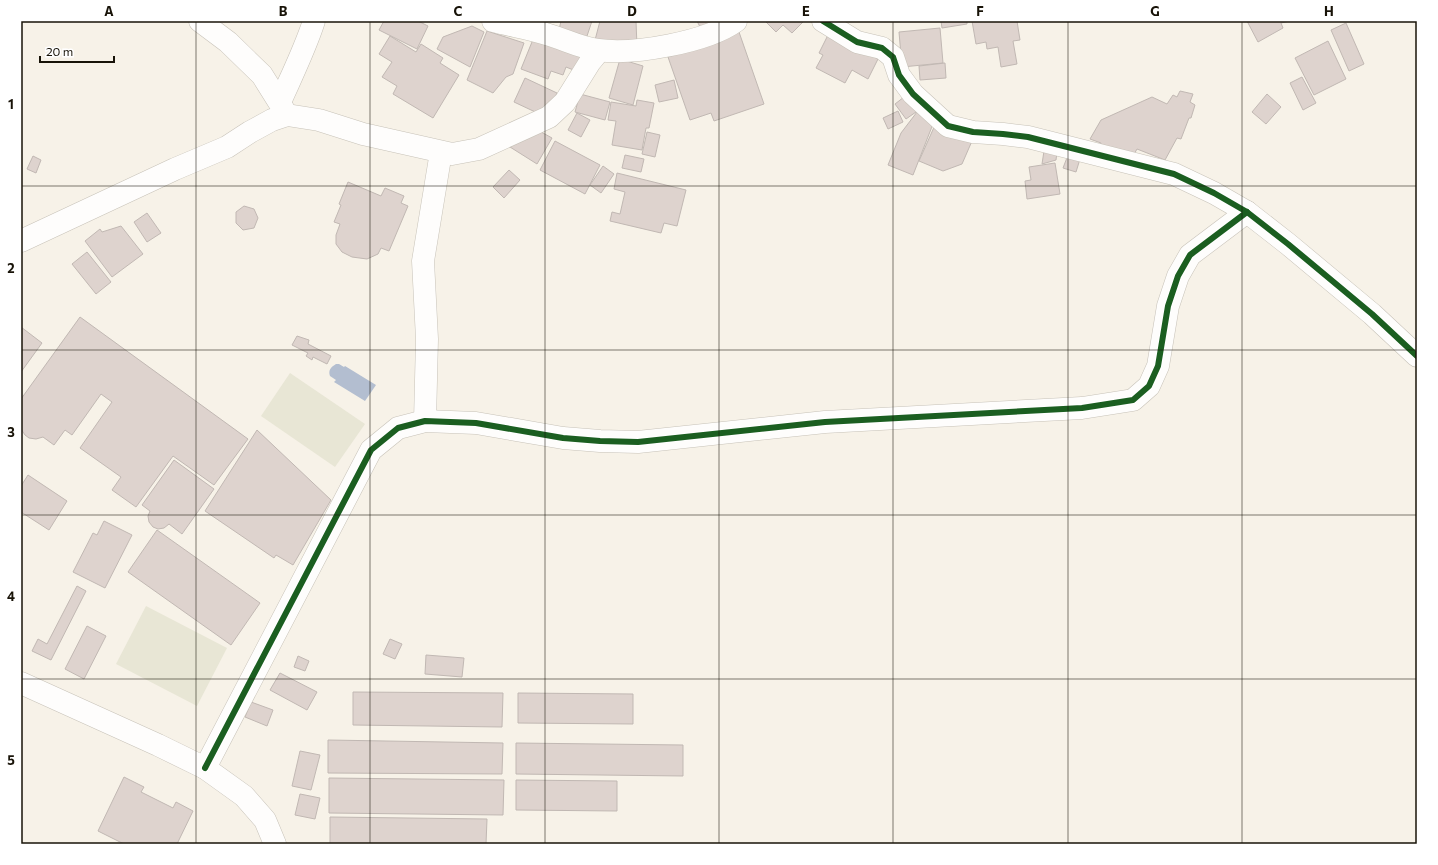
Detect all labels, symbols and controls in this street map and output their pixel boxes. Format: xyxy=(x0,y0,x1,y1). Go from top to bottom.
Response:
text: A xyxy=(104,3,114,19)
text: B xyxy=(279,3,288,19)
text: C xyxy=(454,3,463,19)
text: D xyxy=(627,3,637,19)
text: E xyxy=(802,3,810,19)
text: F xyxy=(976,3,984,19)
text: G xyxy=(1150,3,1160,19)
text: H xyxy=(1324,3,1334,19)
scale bar xyxy=(40,38,114,64)
text: 20 m xyxy=(46,44,73,58)
text: 1 xyxy=(8,96,14,112)
text: 2 xyxy=(7,260,15,276)
text: 3 xyxy=(7,424,15,440)
text: 4 xyxy=(7,588,15,604)
text: 5 xyxy=(7,752,15,768)

